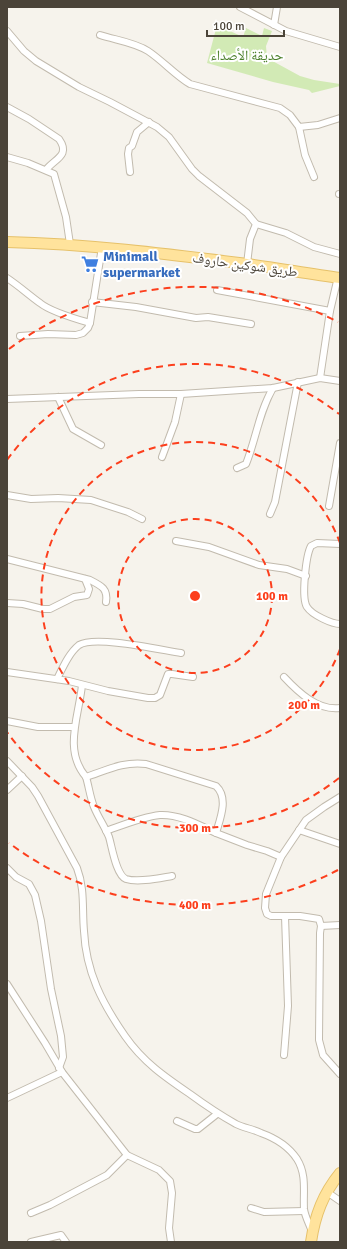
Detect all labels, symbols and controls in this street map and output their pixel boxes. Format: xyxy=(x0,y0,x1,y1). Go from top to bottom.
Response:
scale bar xyxy=(207,12,284,38)
text: 100 m xyxy=(213,19,245,34)
park label: حديقة الأصداء xyxy=(211,47,284,64)
place label: Minimall supermarket xyxy=(103,248,181,281)
street label: طريق شوكين حاروف xyxy=(191,249,299,282)
supermarket icon: Minimall supermarket xyxy=(80,254,100,274)
centre of rings xyxy=(188,589,202,603)
text: 100 m xyxy=(256,589,288,604)
text: 200 m xyxy=(288,698,320,713)
text: 300 m xyxy=(179,821,211,836)
text: 400 m xyxy=(179,898,211,913)

